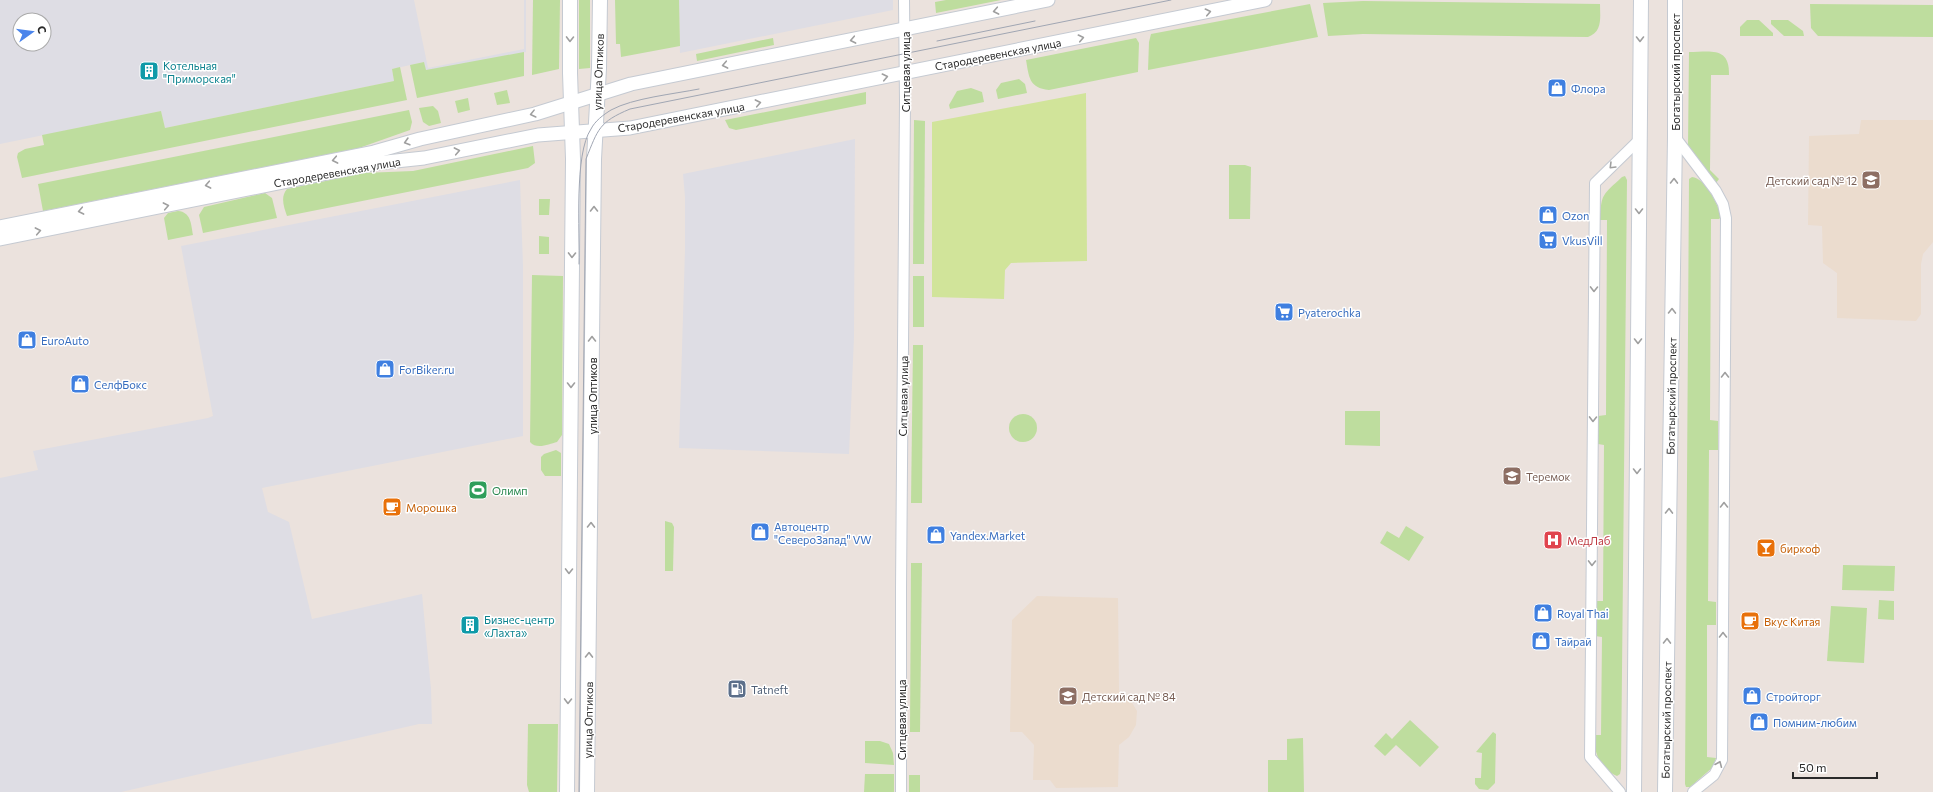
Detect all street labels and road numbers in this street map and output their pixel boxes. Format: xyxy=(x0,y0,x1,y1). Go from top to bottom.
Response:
street label: Богатырский проспект xyxy=(1669,13,1682,131)
street label: Ситцевая улица xyxy=(899,32,912,112)
street label: улица Оптиков xyxy=(590,33,606,111)
street label: Стародеревенская улица xyxy=(934,35,1062,73)
street label: Стародеревенская улица xyxy=(617,99,745,135)
street label: Стародеревенская улица xyxy=(273,154,401,190)
street label: Богатырский проспект xyxy=(1663,337,1679,455)
street label: Ситцевая улица xyxy=(896,356,910,436)
street label: улица Оптиков xyxy=(586,357,599,434)
street label: Богатырский проспект xyxy=(1658,661,1674,779)
street label: Ситцевая улица xyxy=(895,680,908,760)
street label: улица Оптиков xyxy=(581,681,595,759)

